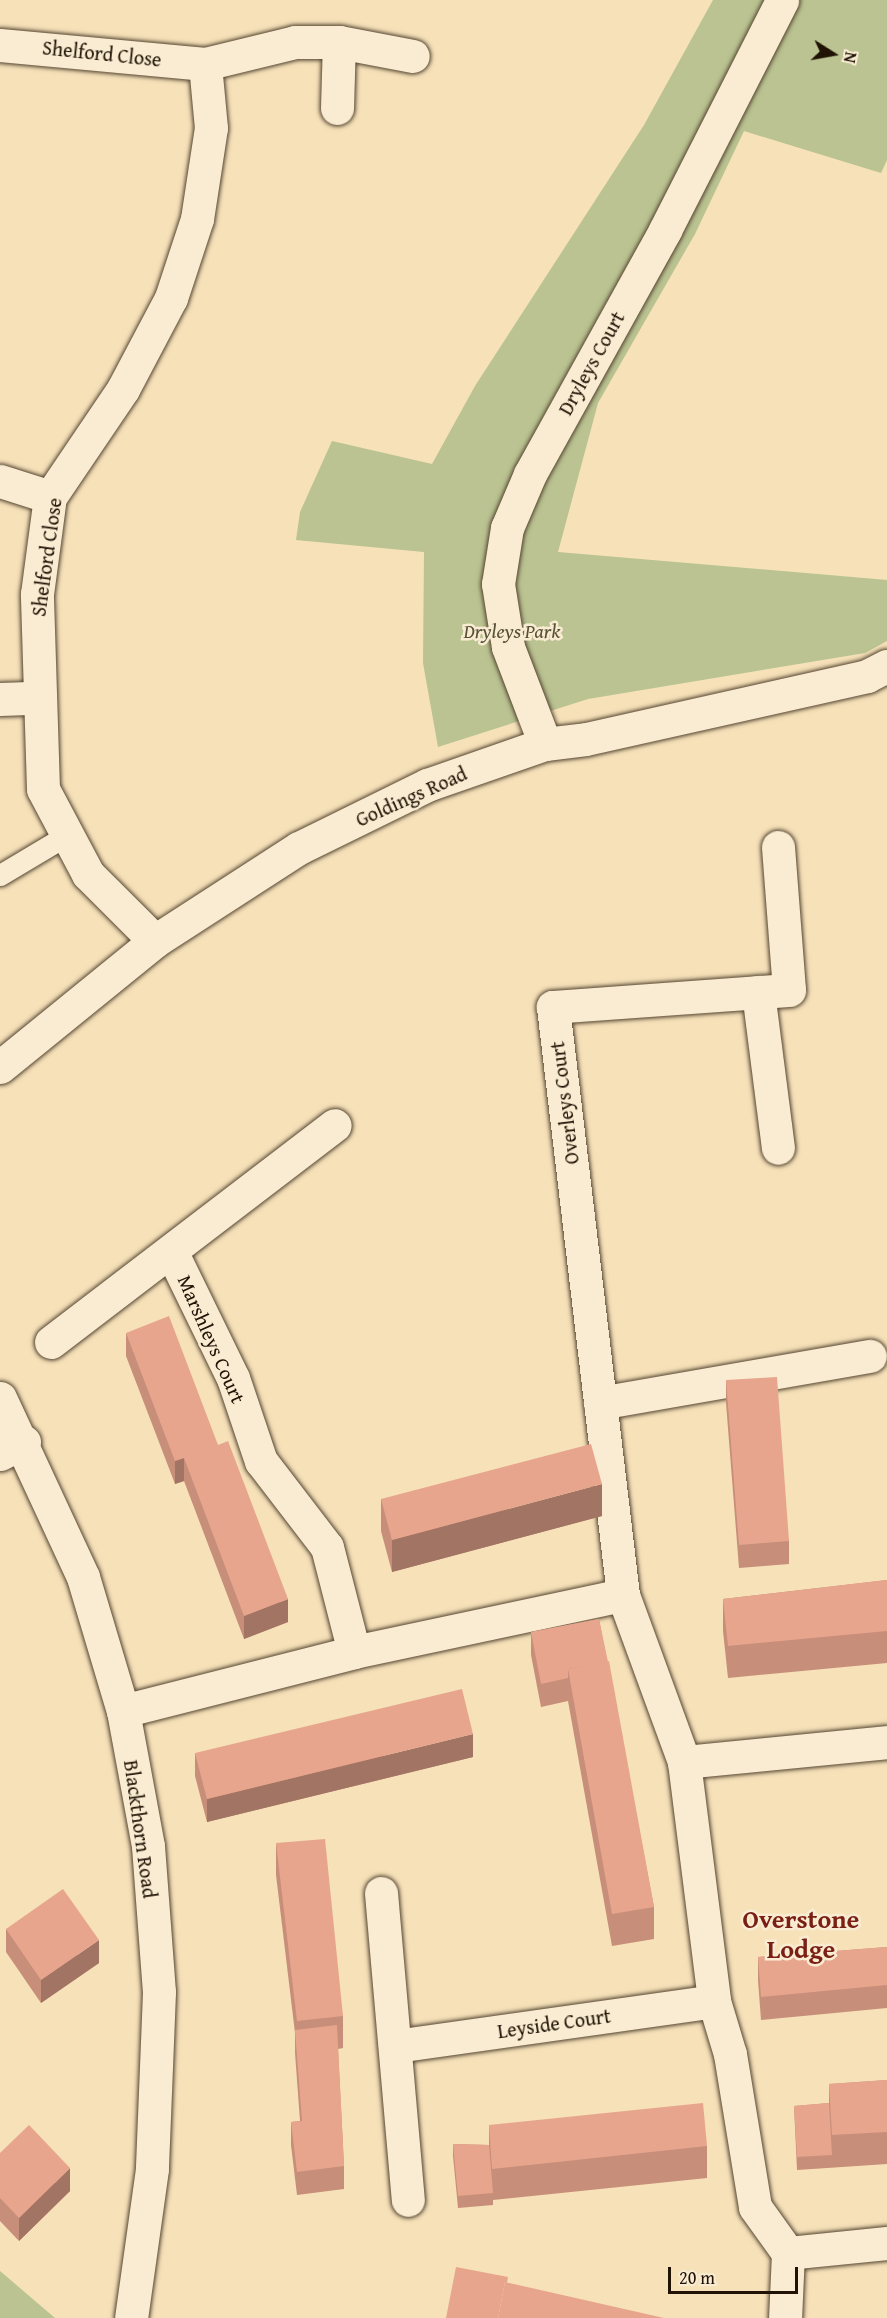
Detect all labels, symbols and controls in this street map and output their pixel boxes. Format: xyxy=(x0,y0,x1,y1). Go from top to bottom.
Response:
north arrow xyxy=(803,24,863,84)
street label: Shelford Close xyxy=(41,35,163,71)
text: N xyxy=(838,50,863,65)
street label: Dryleys Court xyxy=(553,307,629,419)
street label: Shelford Close xyxy=(26,496,66,618)
park label: Dryleys Park xyxy=(464,618,560,642)
street label: Goldings Road xyxy=(352,761,470,831)
street label: Overleys Court xyxy=(545,1040,583,1166)
street label: Marshleys Court xyxy=(173,1271,251,1407)
street label: Blackthorn Road xyxy=(119,1758,163,1900)
district label: Overstone Lodge xyxy=(743,1903,859,1964)
street label: Leyside Court xyxy=(496,2003,612,2043)
scale bar xyxy=(671,2255,802,2293)
text: 20 m xyxy=(679,2264,715,2291)

